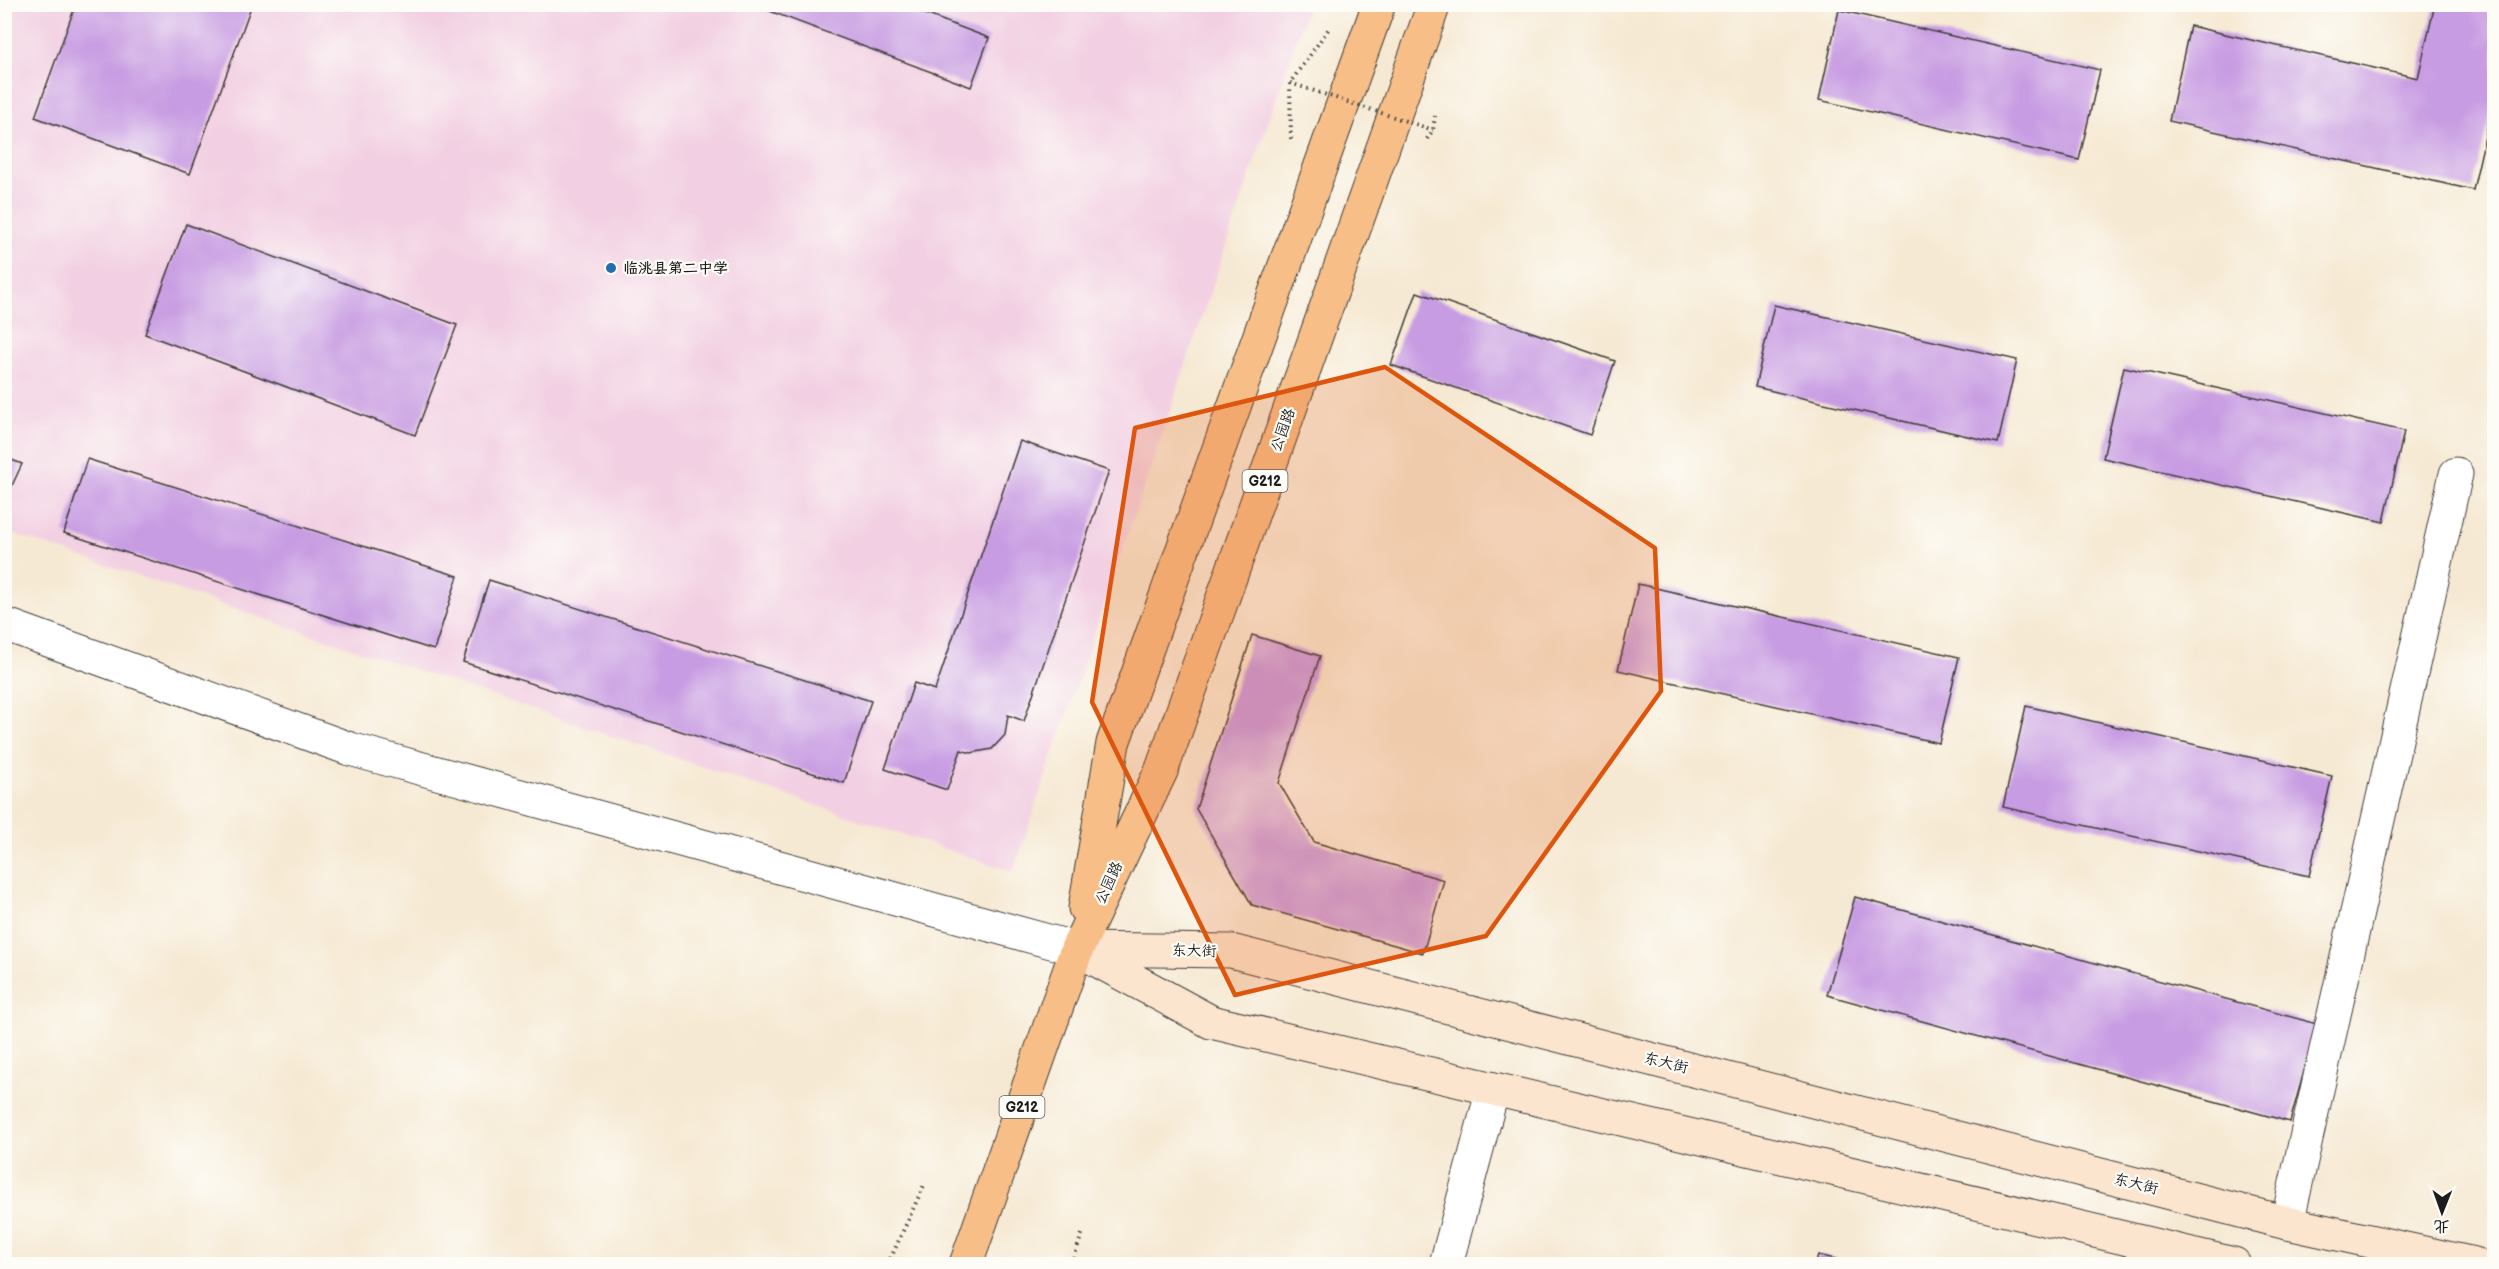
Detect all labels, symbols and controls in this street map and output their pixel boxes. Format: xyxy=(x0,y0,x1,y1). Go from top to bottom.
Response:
place label: 临洮县第二中学 xyxy=(623,259,728,278)
marker: 临洮县第二中学 xyxy=(604,261,618,275)
street label: 公园路 xyxy=(1266,406,1300,454)
road number: G212 xyxy=(1242,470,1288,492)
street label: 公园路 xyxy=(1091,859,1127,907)
street label: 东大街 xyxy=(1171,941,1217,961)
street label: 东大街 xyxy=(1642,1048,1690,1078)
road number: G212 xyxy=(1000,1096,1044,1118)
street label: 东大街 xyxy=(2112,1169,2160,1199)
north arrow xyxy=(2412,1182,2472,1242)
text: 北 xyxy=(2434,1216,2450,1235)

